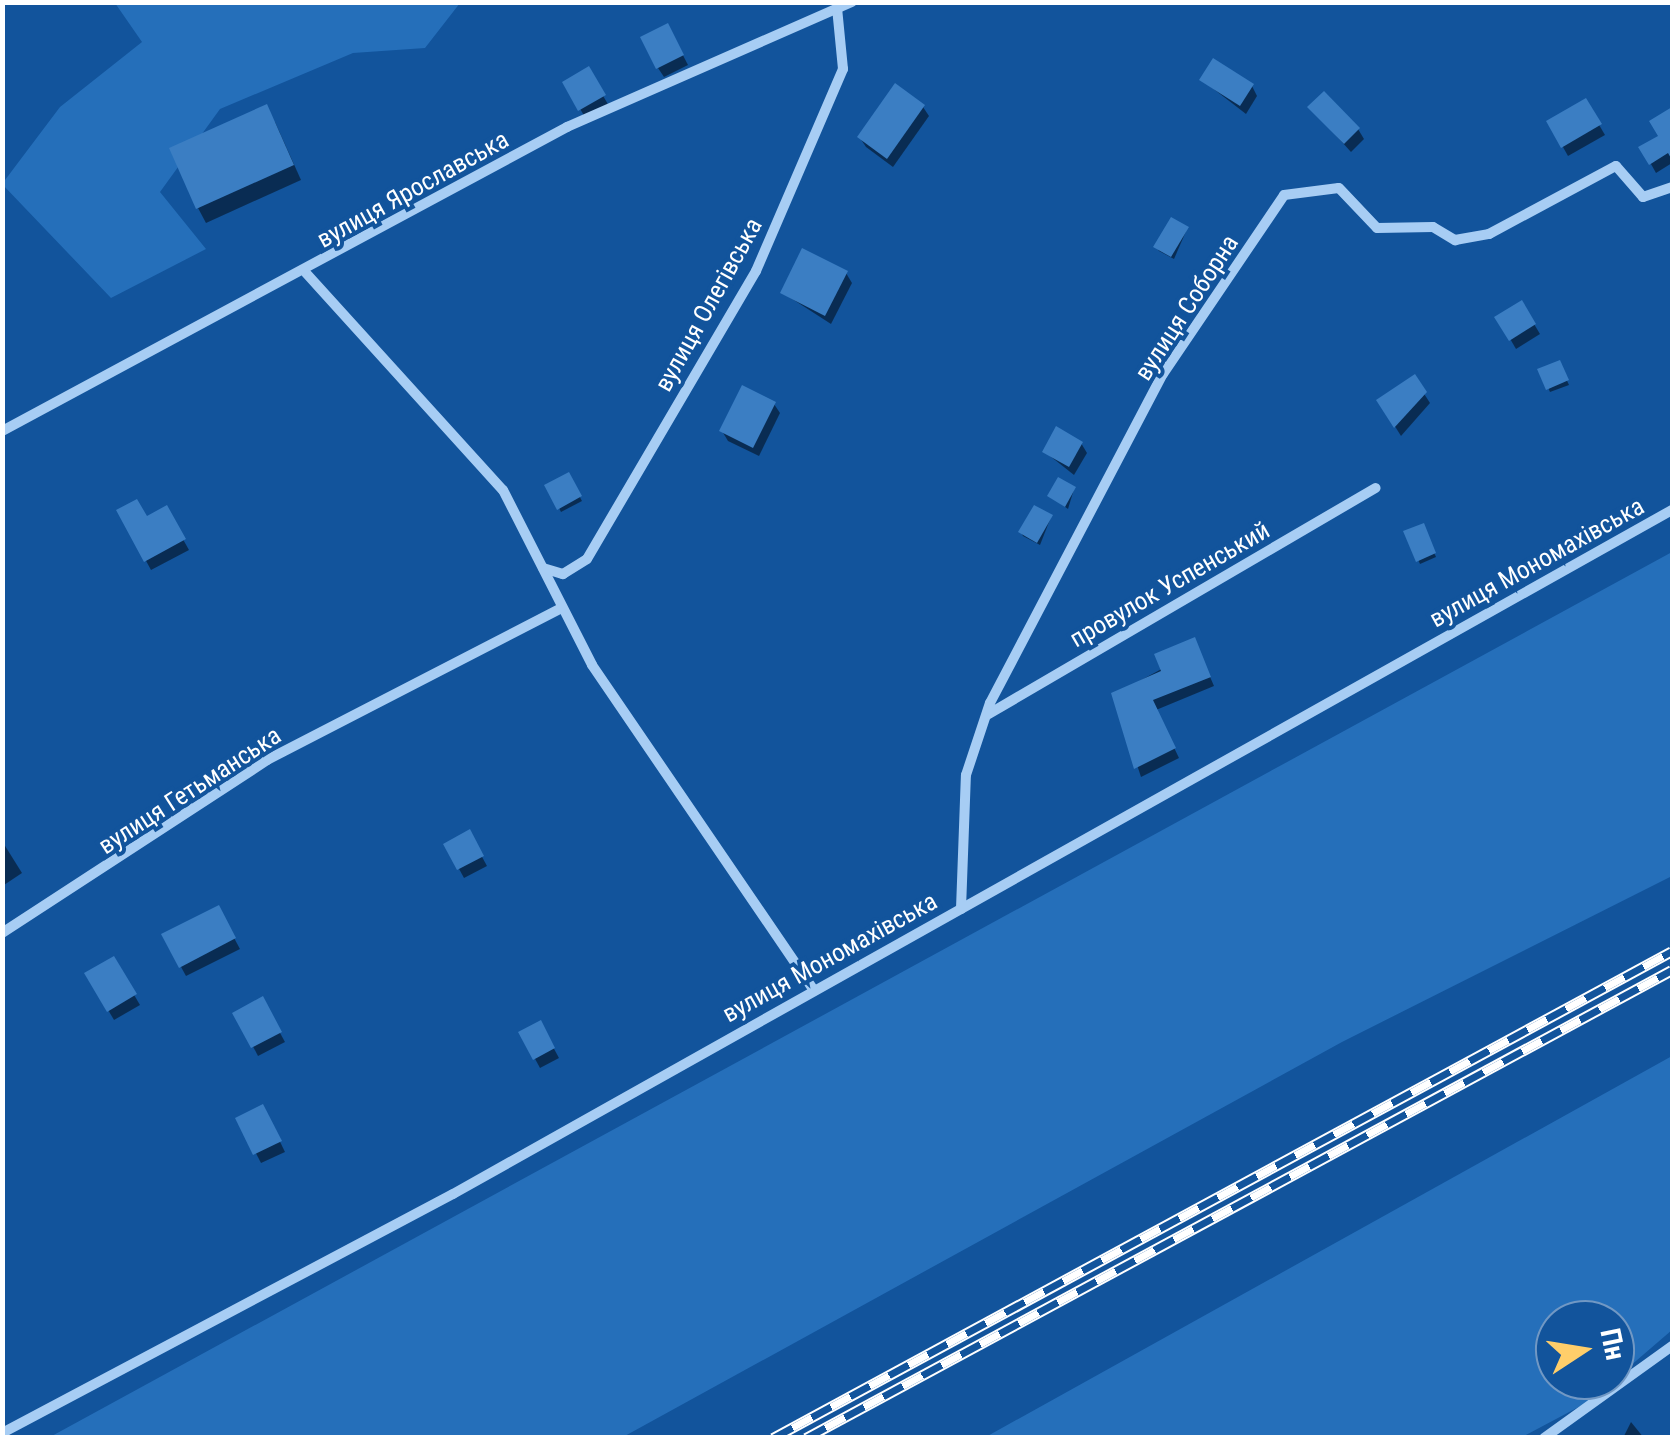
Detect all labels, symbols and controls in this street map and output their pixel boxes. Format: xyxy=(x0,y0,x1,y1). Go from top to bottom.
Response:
street label: вулиця Ярославська xyxy=(312,125,514,255)
street label: вулиця Олегівська xyxy=(649,213,769,397)
street label: вулиця Соборна xyxy=(1129,230,1245,386)
street label: вулиця Мономахівська xyxy=(1425,492,1649,634)
street label: провулок Успенський xyxy=(1065,516,1275,654)
street label: вулиця Гетьманська xyxy=(93,721,287,861)
street label: вулиця Мономахівська xyxy=(718,887,942,1029)
north arrow xyxy=(1535,1300,1635,1400)
text: Пн xyxy=(1593,1325,1632,1363)

